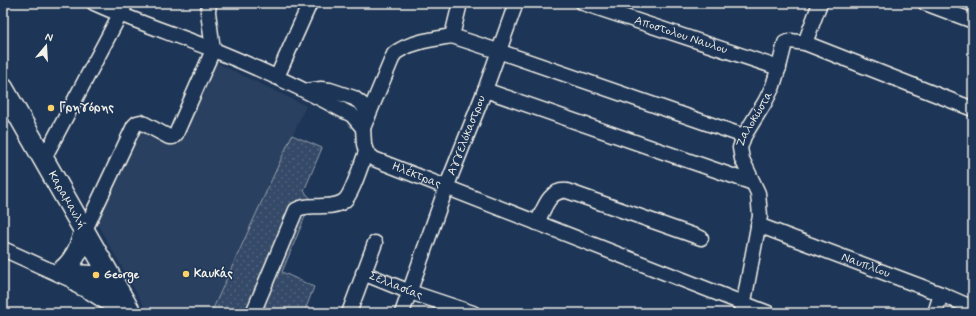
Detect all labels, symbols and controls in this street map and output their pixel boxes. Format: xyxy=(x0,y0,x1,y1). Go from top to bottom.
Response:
street label: Αποστολου Ναυλου xyxy=(632,13,730,59)
north arrow xyxy=(26,26,66,66)
text: N xyxy=(43,30,54,45)
street label: Ζαλοκώστα xyxy=(733,88,777,149)
street label: Αγγελόκαστρου xyxy=(444,93,490,178)
place label: Γρηγόρης xyxy=(59,100,115,116)
marker: Γρηγόρης xyxy=(46,103,56,113)
street label: Ηλέκτρας xyxy=(389,159,443,192)
street label: Καραμανλή xyxy=(44,168,90,232)
street label: Ναυπλίου xyxy=(839,249,893,282)
place label: Καυκάς xyxy=(194,266,233,282)
place label: George xyxy=(104,267,140,284)
street label: Σελλασίας xyxy=(366,268,424,304)
marker: Καυκάς xyxy=(181,269,191,279)
marker: George xyxy=(91,270,101,280)

